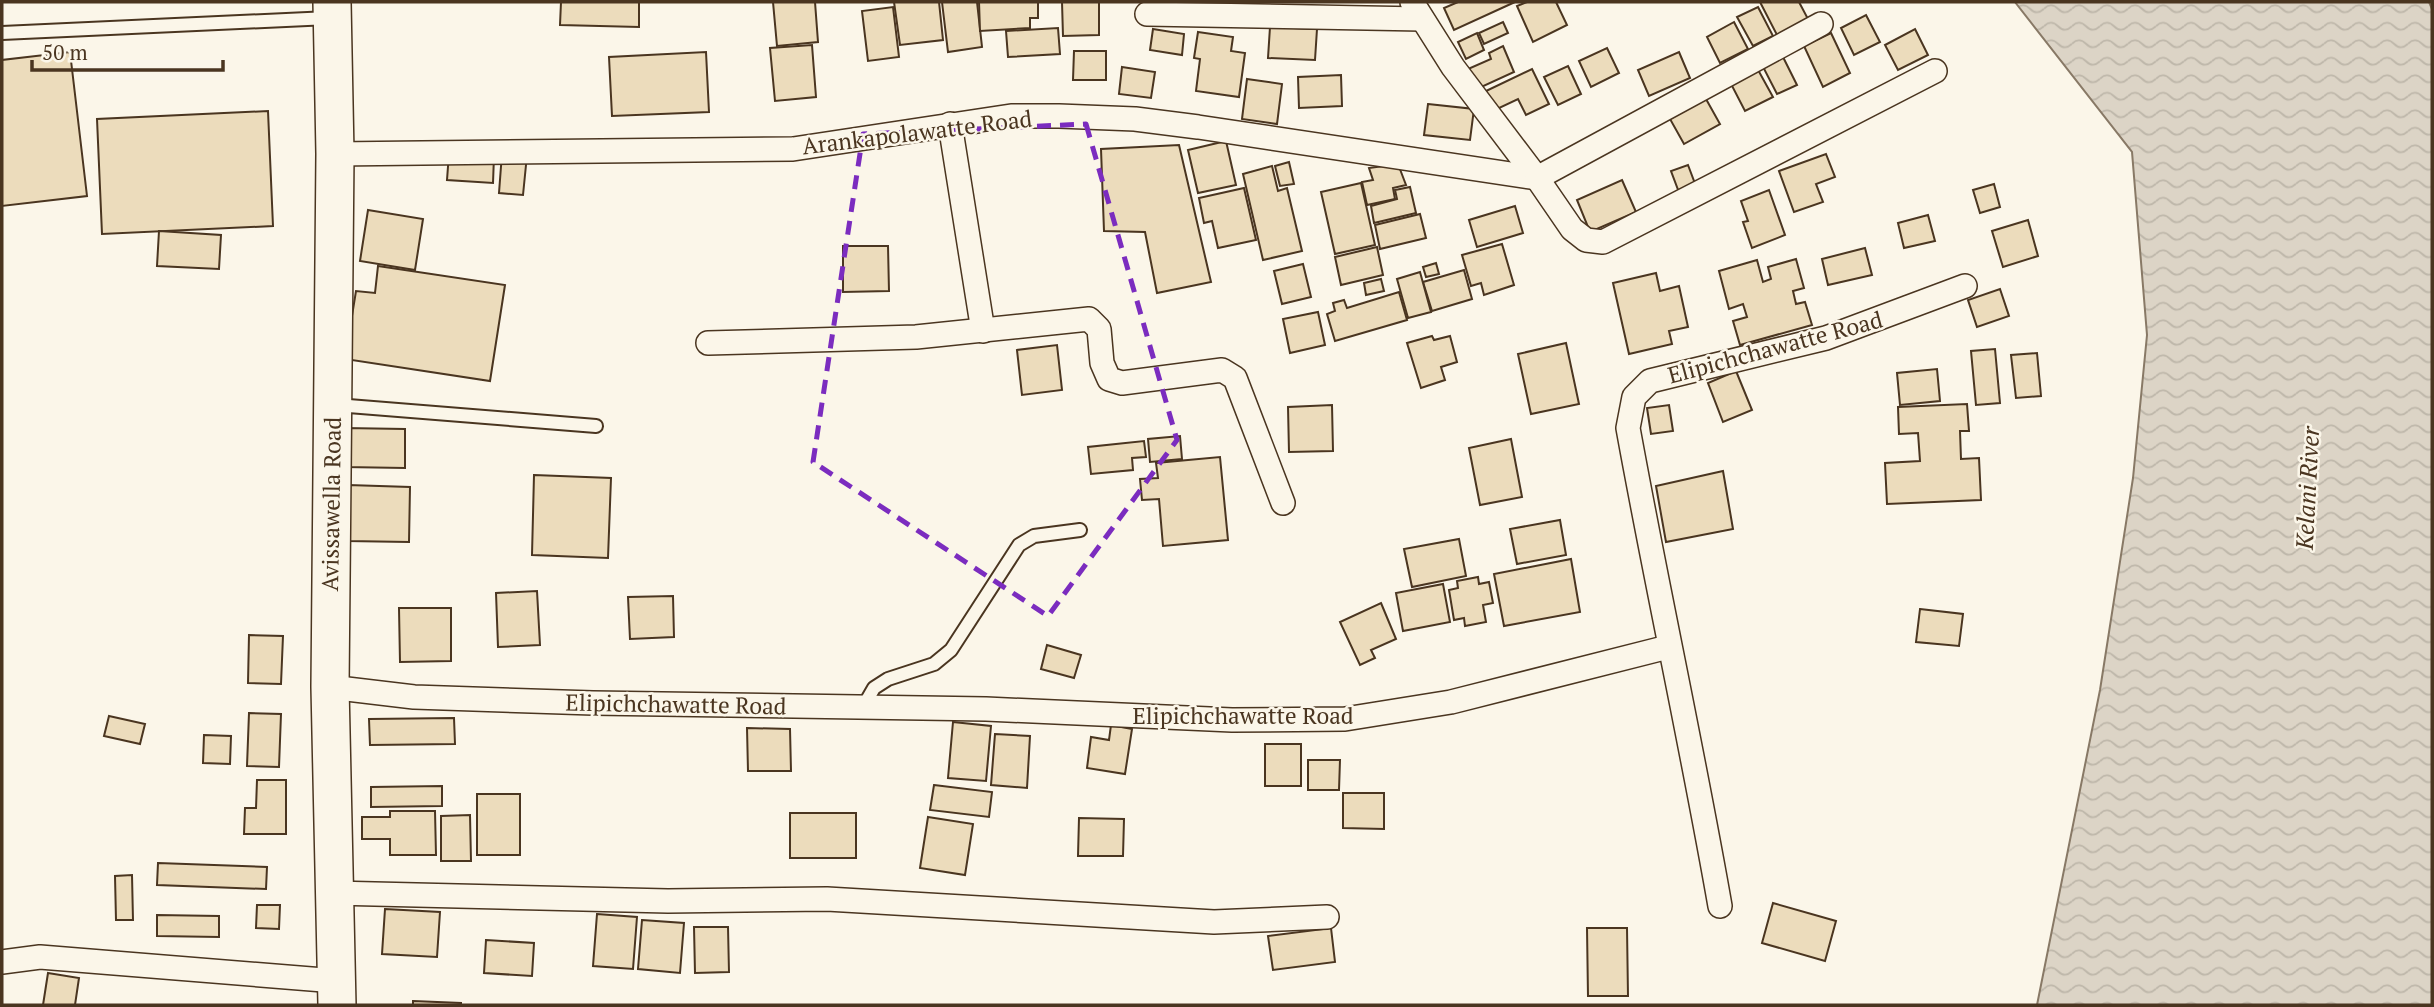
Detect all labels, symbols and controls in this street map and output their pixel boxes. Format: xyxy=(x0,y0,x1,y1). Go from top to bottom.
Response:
scale bar xyxy=(32,28,222,72)
text: 50 m xyxy=(42,38,88,66)
street label: Arankapolawatte Road xyxy=(800,102,1034,161)
street label: Elipichchawatte Road xyxy=(1664,303,1886,391)
street label: Avissawella Road xyxy=(314,416,348,592)
water label: Kelani River xyxy=(2288,424,2326,551)
street label: Elipichchawatte Road xyxy=(565,687,787,721)
street label: Elipichchawatte Road xyxy=(1132,700,1354,731)

